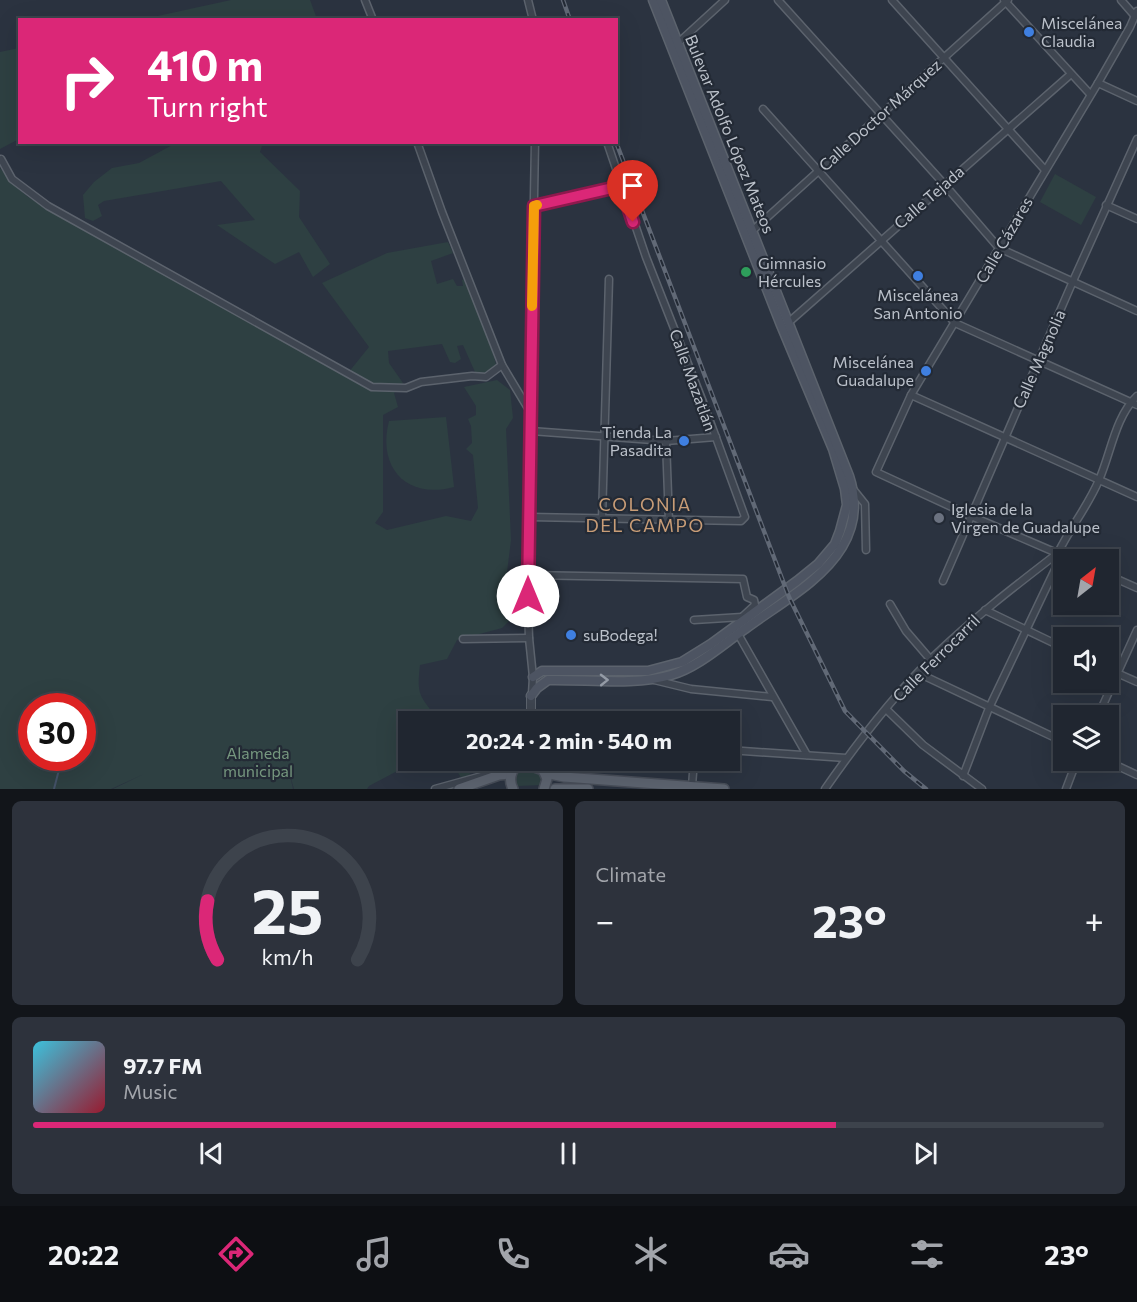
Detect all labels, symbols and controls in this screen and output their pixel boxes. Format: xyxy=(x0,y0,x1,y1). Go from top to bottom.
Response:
place label: Miscelánea Claudia xyxy=(1041,13,1122,50)
marker: Miscelánea Claudia xyxy=(1022,25,1036,39)
street label: Bulevar Adolfo López Mateos xyxy=(682,32,779,236)
text: 410 m xyxy=(147,38,263,90)
icon: right xyxy=(48,42,126,120)
street label: Calle Doctor Márquez xyxy=(815,55,945,175)
text: Turn right xyxy=(147,90,267,123)
pin xyxy=(607,160,658,222)
street label: Calle Tejada xyxy=(890,161,968,232)
icon: arrive xyxy=(616,169,649,202)
street label: Calle Cázares xyxy=(971,193,1036,286)
place label: Gimnasio Hércules xyxy=(758,253,826,290)
marker: Gimnasio Hércules xyxy=(739,265,753,279)
marker: Miscelánea San Antonio xyxy=(911,269,925,283)
place label: Miscelánea San Antonio xyxy=(873,285,963,322)
street label: Calle Magnolia xyxy=(1008,306,1069,411)
street label: Calle Mazatlán xyxy=(666,326,721,433)
place label: Miscelánea Guadalupe xyxy=(833,352,914,389)
marker: Miscelánea Guadalupe xyxy=(919,364,933,378)
place label: Tienda La Pasadita xyxy=(602,422,672,459)
marker: Tienda La Pasadita xyxy=(677,434,691,448)
district label: COLONIA DEL CAMPO xyxy=(585,493,705,536)
place label: Iglesia de la Virgen de Guadalupe xyxy=(951,499,1100,536)
marker: Iglesia de la Virgen de Guadalupe xyxy=(932,511,946,525)
north arrow xyxy=(1053,549,1119,615)
map controls xyxy=(1053,549,1119,771)
position arrow xyxy=(496,564,560,628)
street label: Calle Ferrocarril xyxy=(888,610,983,705)
place label: suBodega! xyxy=(583,625,657,644)
button: sound xyxy=(1053,627,1119,693)
marker: suBodega! xyxy=(564,628,578,642)
one-way arrow xyxy=(600,674,609,686)
speed limit sign: 30 xyxy=(18,693,96,771)
button: layers xyxy=(1053,705,1119,771)
text: 20:24 · 2 min · 540 m xyxy=(466,727,672,754)
park label: Alameda municipal xyxy=(223,743,293,780)
text: Climate xyxy=(596,862,666,886)
text: 25 xyxy=(251,871,323,947)
text: 23° xyxy=(812,892,887,947)
text: − xyxy=(596,899,614,940)
text: + xyxy=(1085,899,1104,940)
text: km/h xyxy=(261,943,313,969)
text: 97.7 FM xyxy=(123,1052,203,1079)
text: Music xyxy=(123,1079,177,1103)
icon: previous xyxy=(195,1137,228,1170)
icon: pause xyxy=(552,1137,585,1170)
icon: next xyxy=(909,1137,942,1170)
icon: directions xyxy=(215,1233,257,1275)
icon: music xyxy=(353,1233,395,1275)
icon: phone xyxy=(492,1233,534,1275)
icon: climate xyxy=(630,1233,672,1275)
icon: car xyxy=(768,1233,810,1275)
icon: filters xyxy=(906,1233,948,1275)
text: 20:22 xyxy=(48,1238,119,1271)
text: 23° xyxy=(1044,1238,1089,1271)

